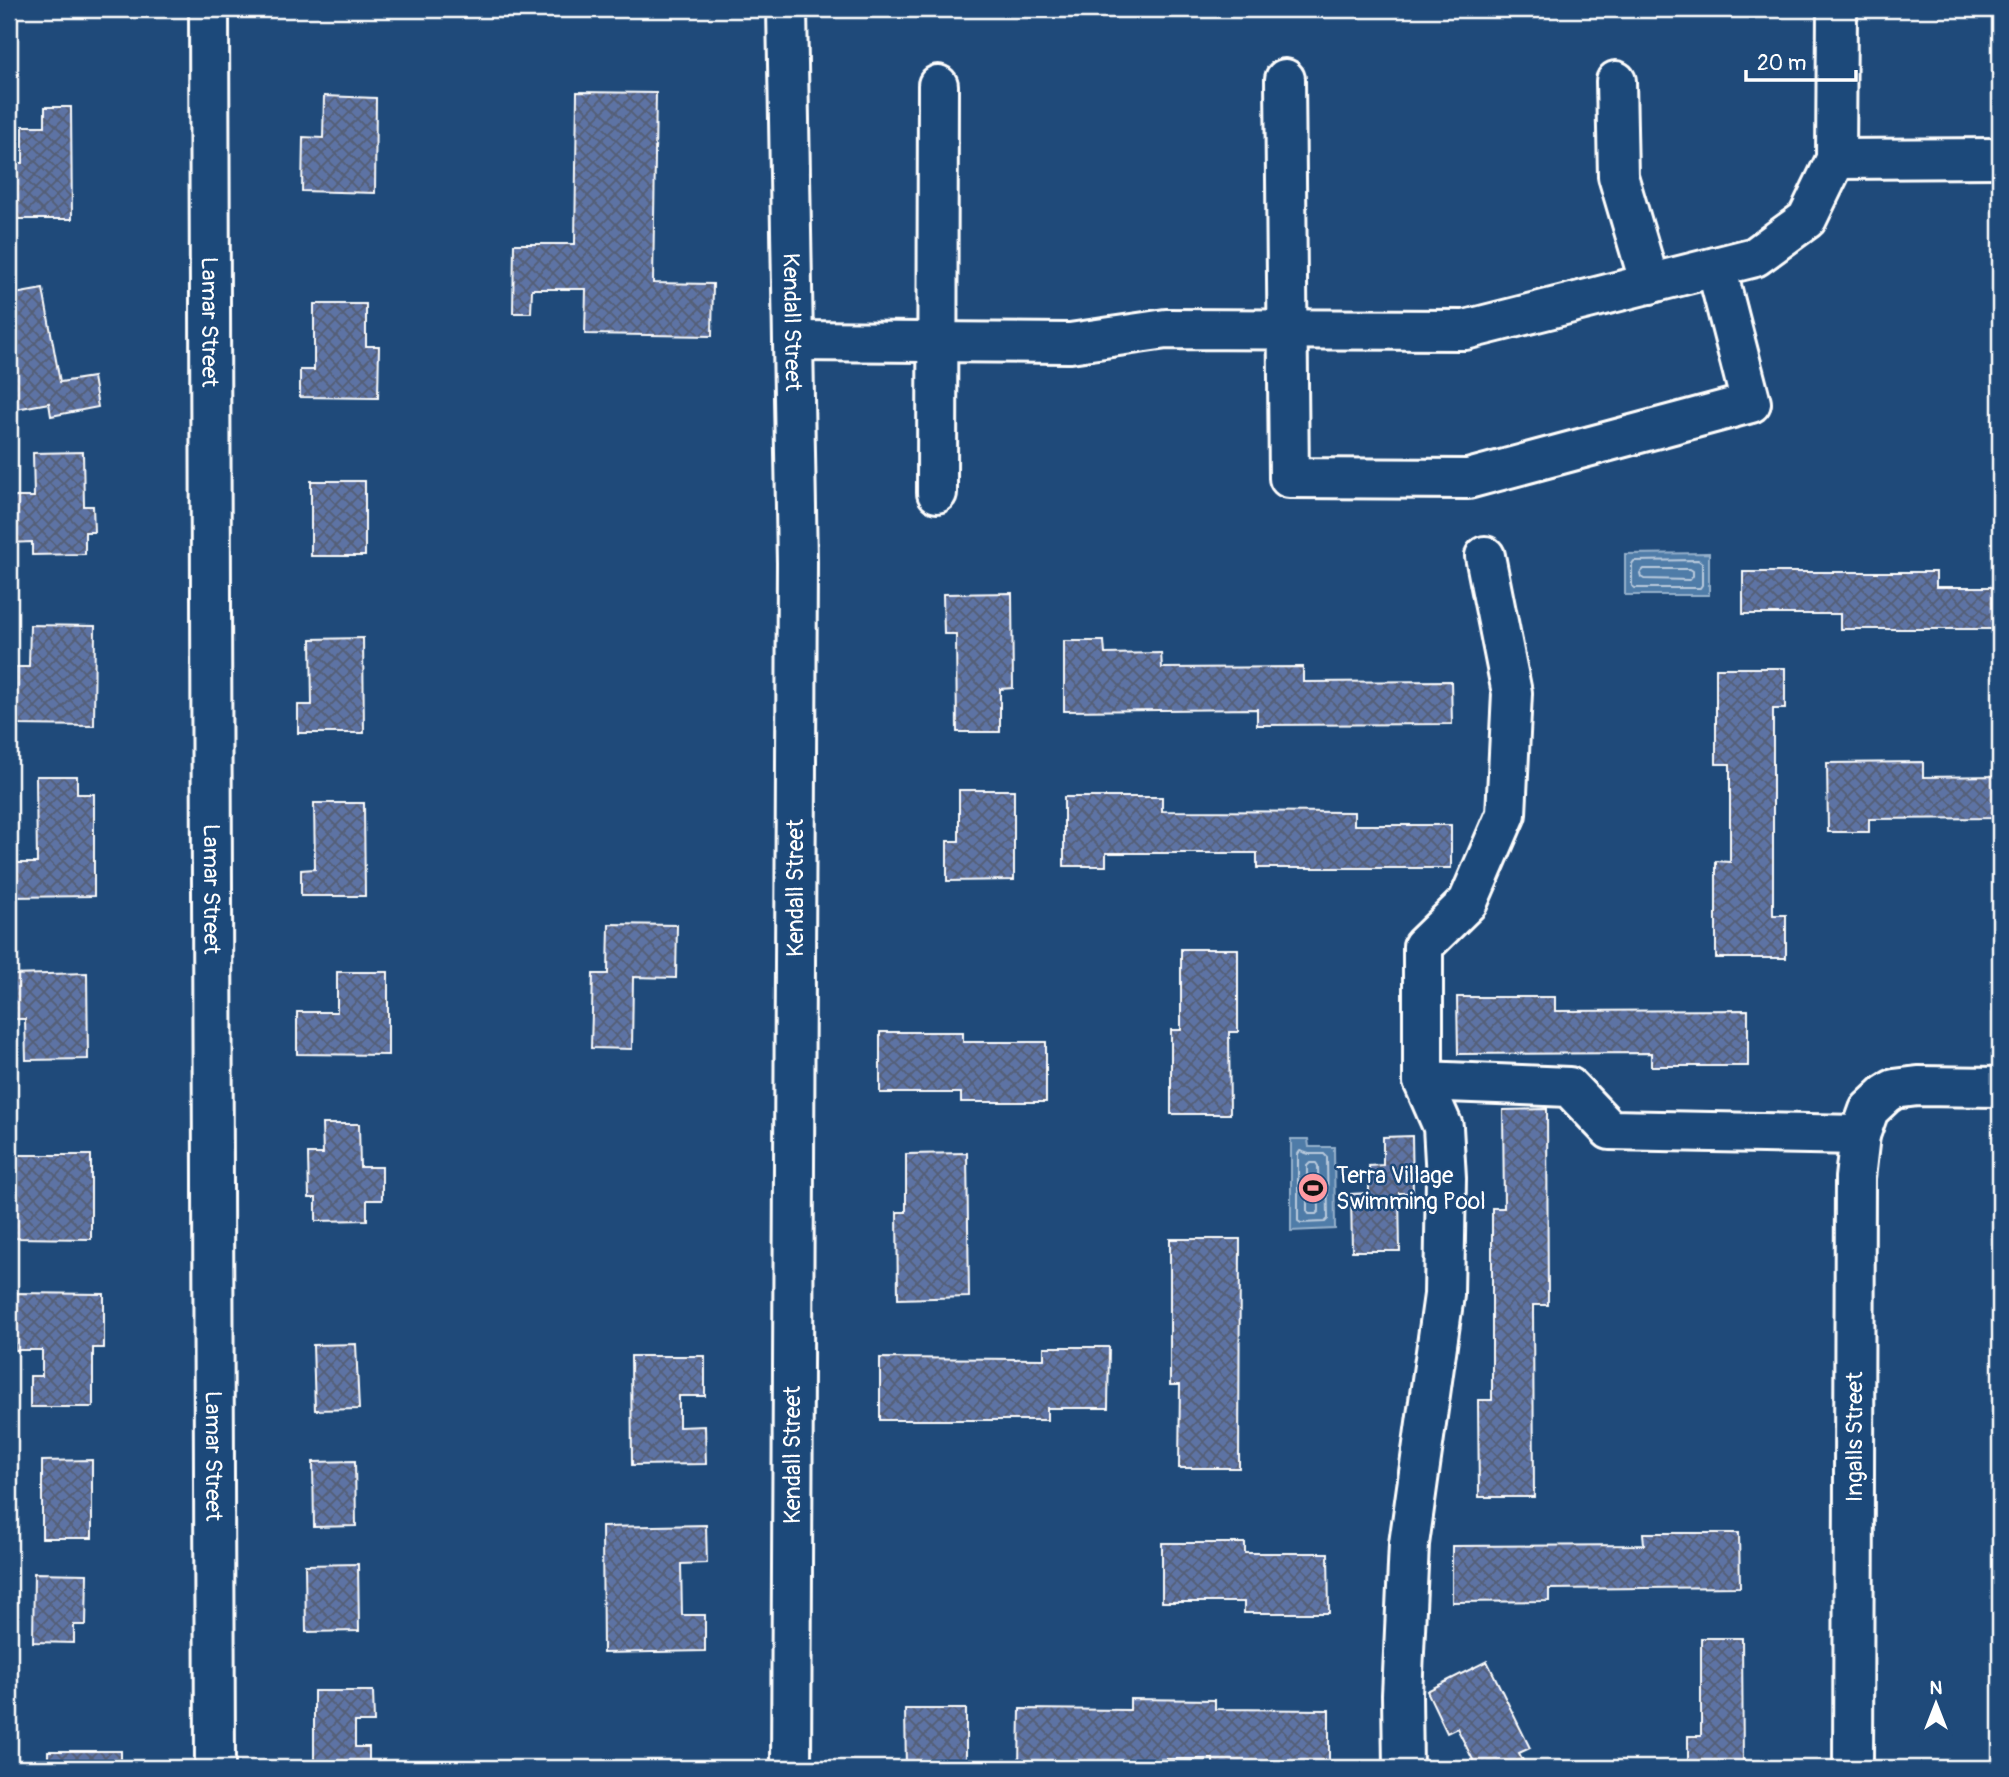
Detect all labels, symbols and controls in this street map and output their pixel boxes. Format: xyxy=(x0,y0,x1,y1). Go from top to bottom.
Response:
scale bar xyxy=(1746,38,1857,82)
text: 20 m xyxy=(1757,50,1806,77)
street label: Kendall Street xyxy=(777,253,808,392)
street label: Lamar Street xyxy=(195,257,225,388)
street label: Kendall Street xyxy=(781,818,810,957)
street label: Lamar Street xyxy=(197,824,227,955)
place label: Terra Village Swimming Pool xyxy=(1336,1161,1486,1216)
sports icon: Terra Village Swimming Pool xyxy=(1296,1171,1330,1205)
street label: Ingalls Street xyxy=(1839,1371,1869,1502)
street label: Kendall Street xyxy=(778,1385,807,1524)
street label: Lamar Street xyxy=(199,1391,229,1522)
north arrow xyxy=(1900,1668,1970,1738)
text: N xyxy=(1930,1676,1943,1700)

